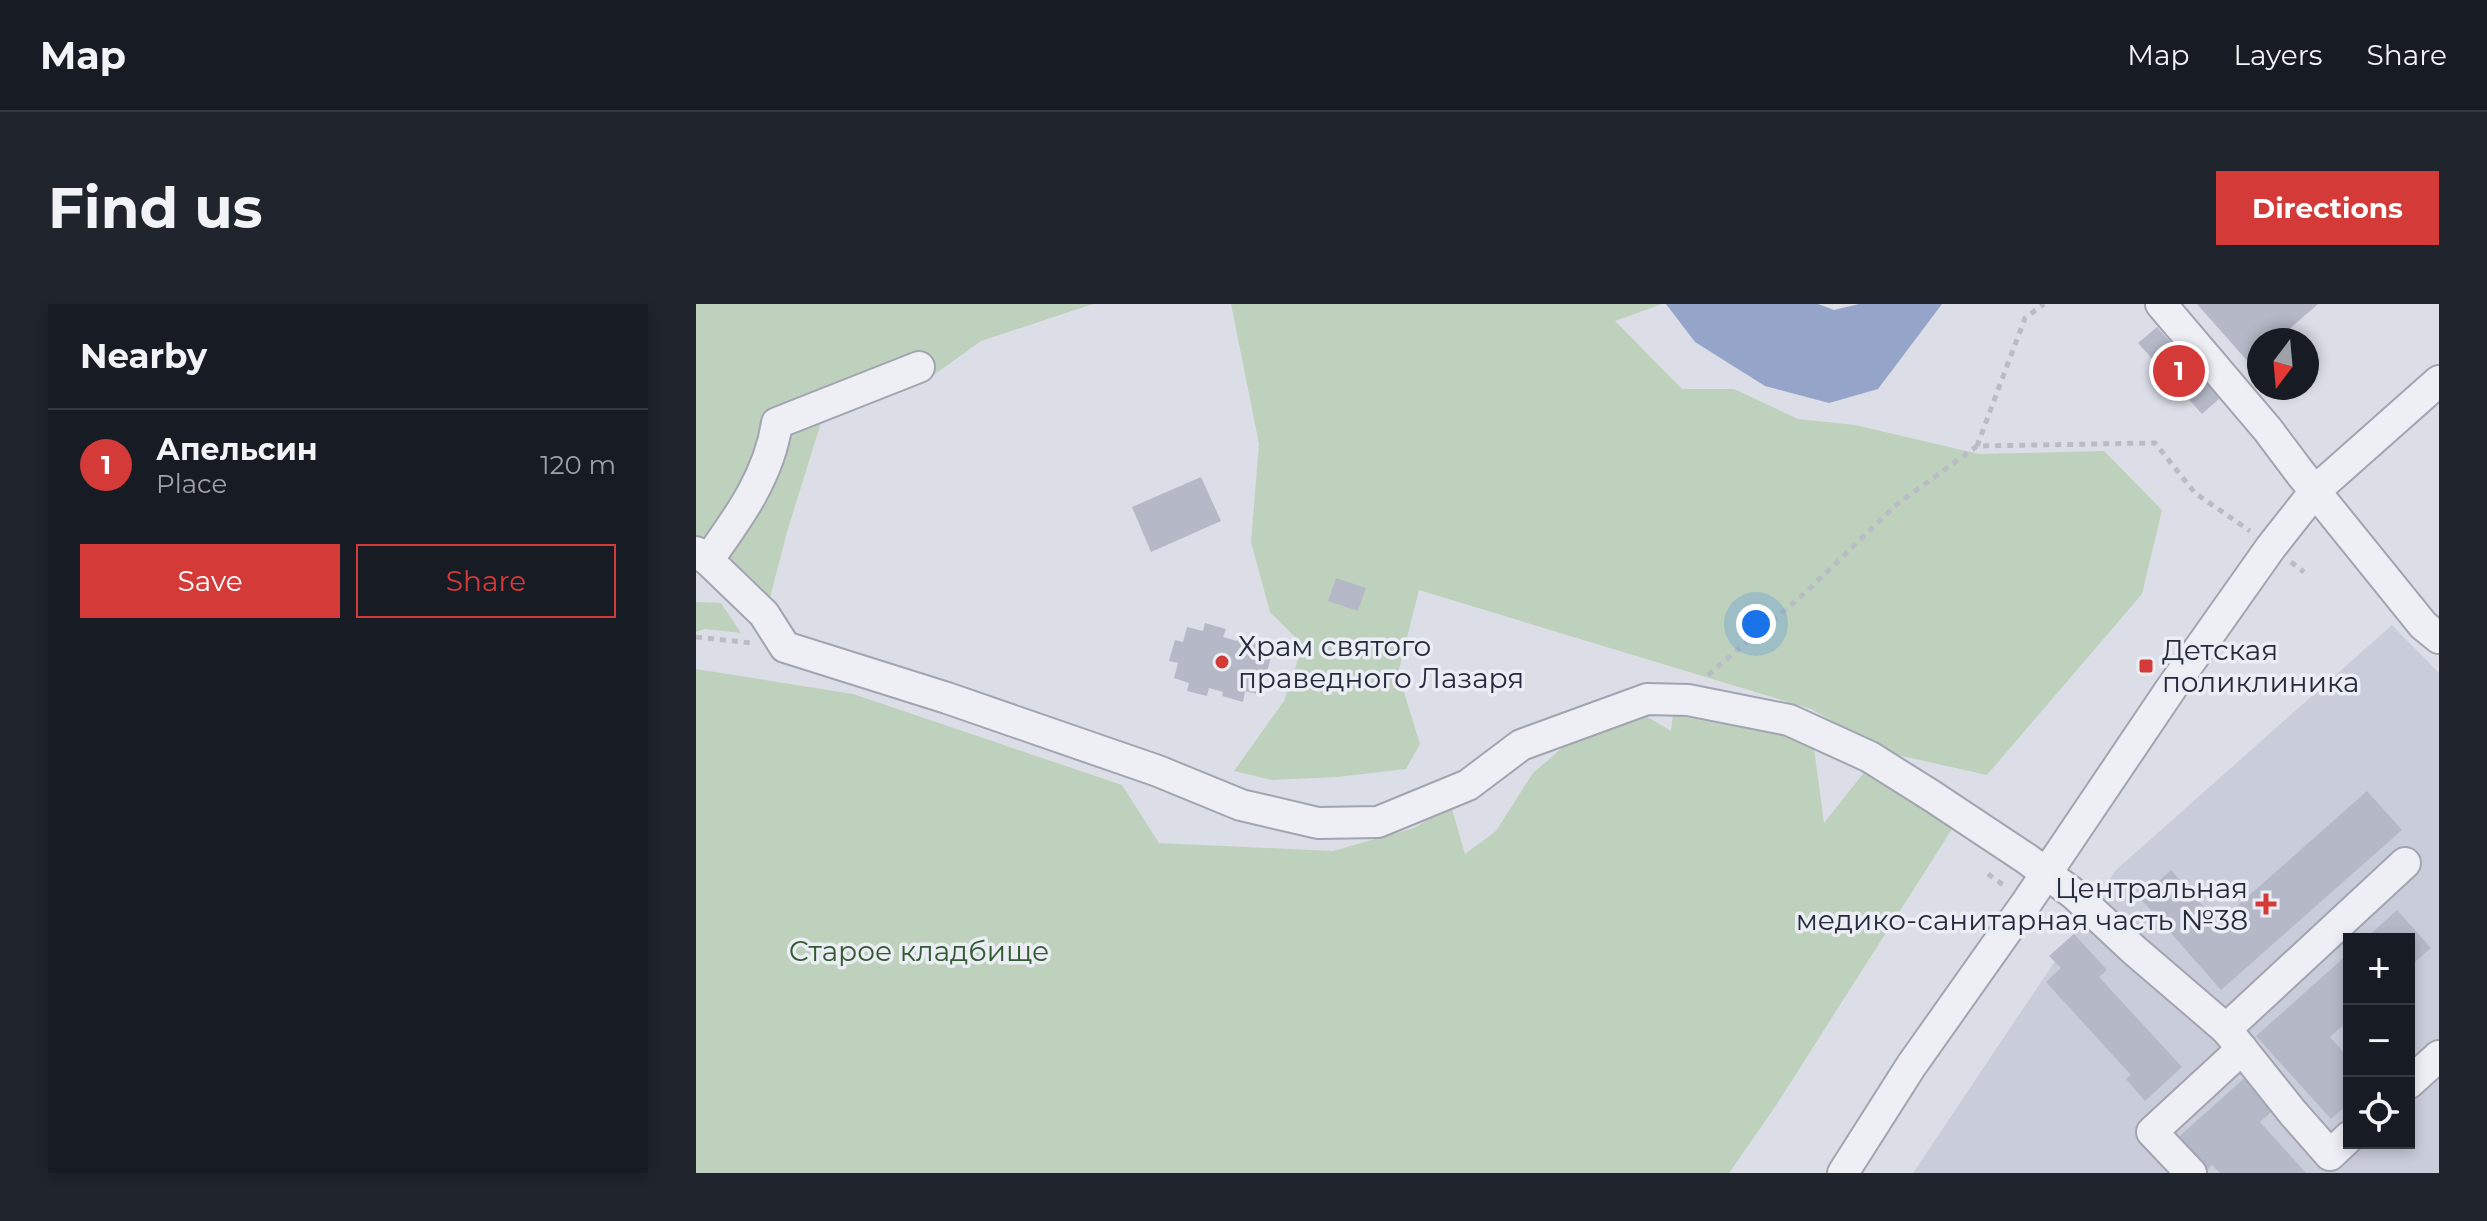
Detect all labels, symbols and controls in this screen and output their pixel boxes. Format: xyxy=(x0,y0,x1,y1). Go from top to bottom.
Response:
text: Map xyxy=(40,32,126,79)
text: Map xyxy=(2127,38,2190,72)
text: Layers xyxy=(2234,38,2323,72)
text: Share xyxy=(2367,38,2447,72)
button: Directions xyxy=(2216,171,2439,245)
text: Find us xyxy=(48,174,262,242)
north arrow xyxy=(2247,328,2319,400)
text: Nearby xyxy=(80,335,207,377)
pin: 1 xyxy=(2153,341,2205,401)
text: Апельсин xyxy=(156,431,318,468)
text: 1 xyxy=(101,449,111,481)
text: 120 m xyxy=(540,449,616,481)
text: Place xyxy=(156,468,227,500)
button: Save xyxy=(80,544,340,618)
button: Share xyxy=(356,544,616,618)
your location xyxy=(1736,604,1776,644)
place label: Храм святого праведного Лазаря xyxy=(1238,629,1524,695)
place label: Детская поликлиника xyxy=(2162,633,2359,699)
marker: Храм святого праведного Лазаря xyxy=(1213,653,1231,671)
marker: Детская поликлиника xyxy=(2137,657,2155,675)
place label: Центральная медико-санитарная часть №38 xyxy=(1796,871,2248,937)
marker: Центральная медико-санитарная часть №38 xyxy=(2255,893,2277,915)
map controls xyxy=(2343,933,2415,1149)
button: + xyxy=(2343,933,2415,1005)
park label: Старое кладбище xyxy=(789,934,1049,968)
button: − xyxy=(2343,1005,2415,1077)
button: locate xyxy=(2343,1077,2415,1149)

